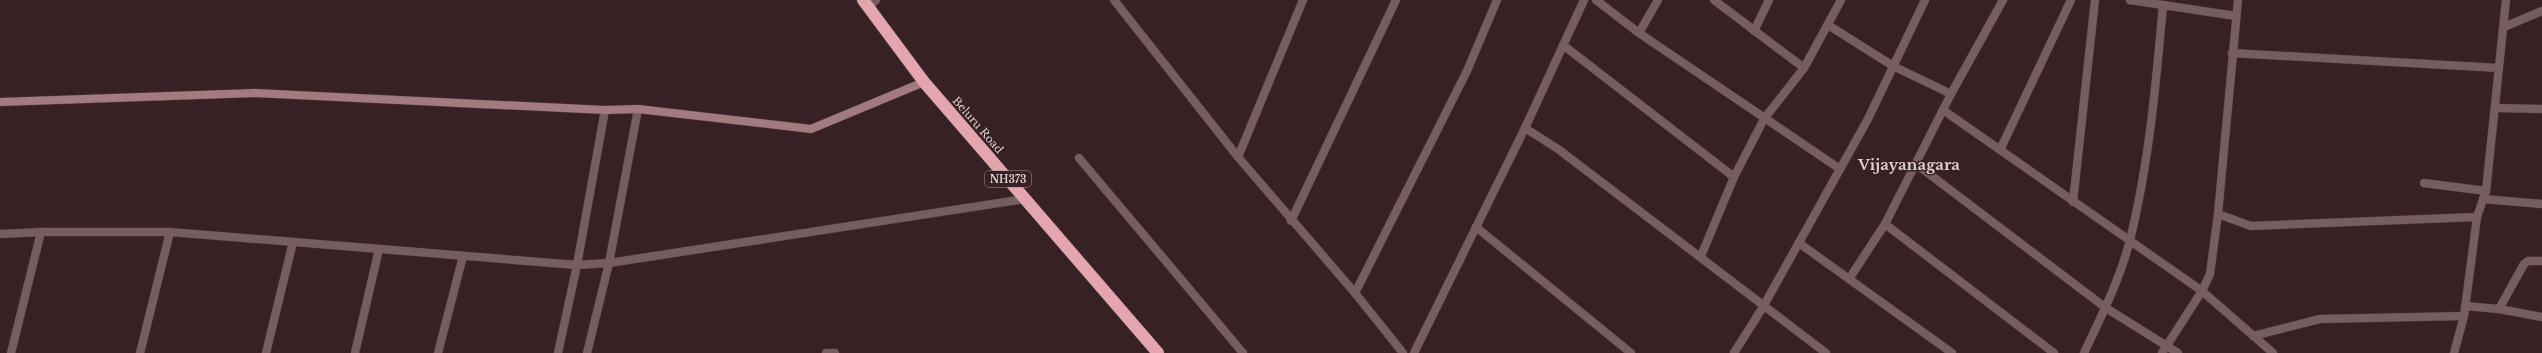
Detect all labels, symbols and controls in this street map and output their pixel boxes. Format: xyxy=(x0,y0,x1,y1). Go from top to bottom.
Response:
street label: Beluru Road xyxy=(950,94,1007,157)
district label: Vijayanagara xyxy=(1857,155,1960,174)
road number: NH373 xyxy=(985,171,1031,187)

